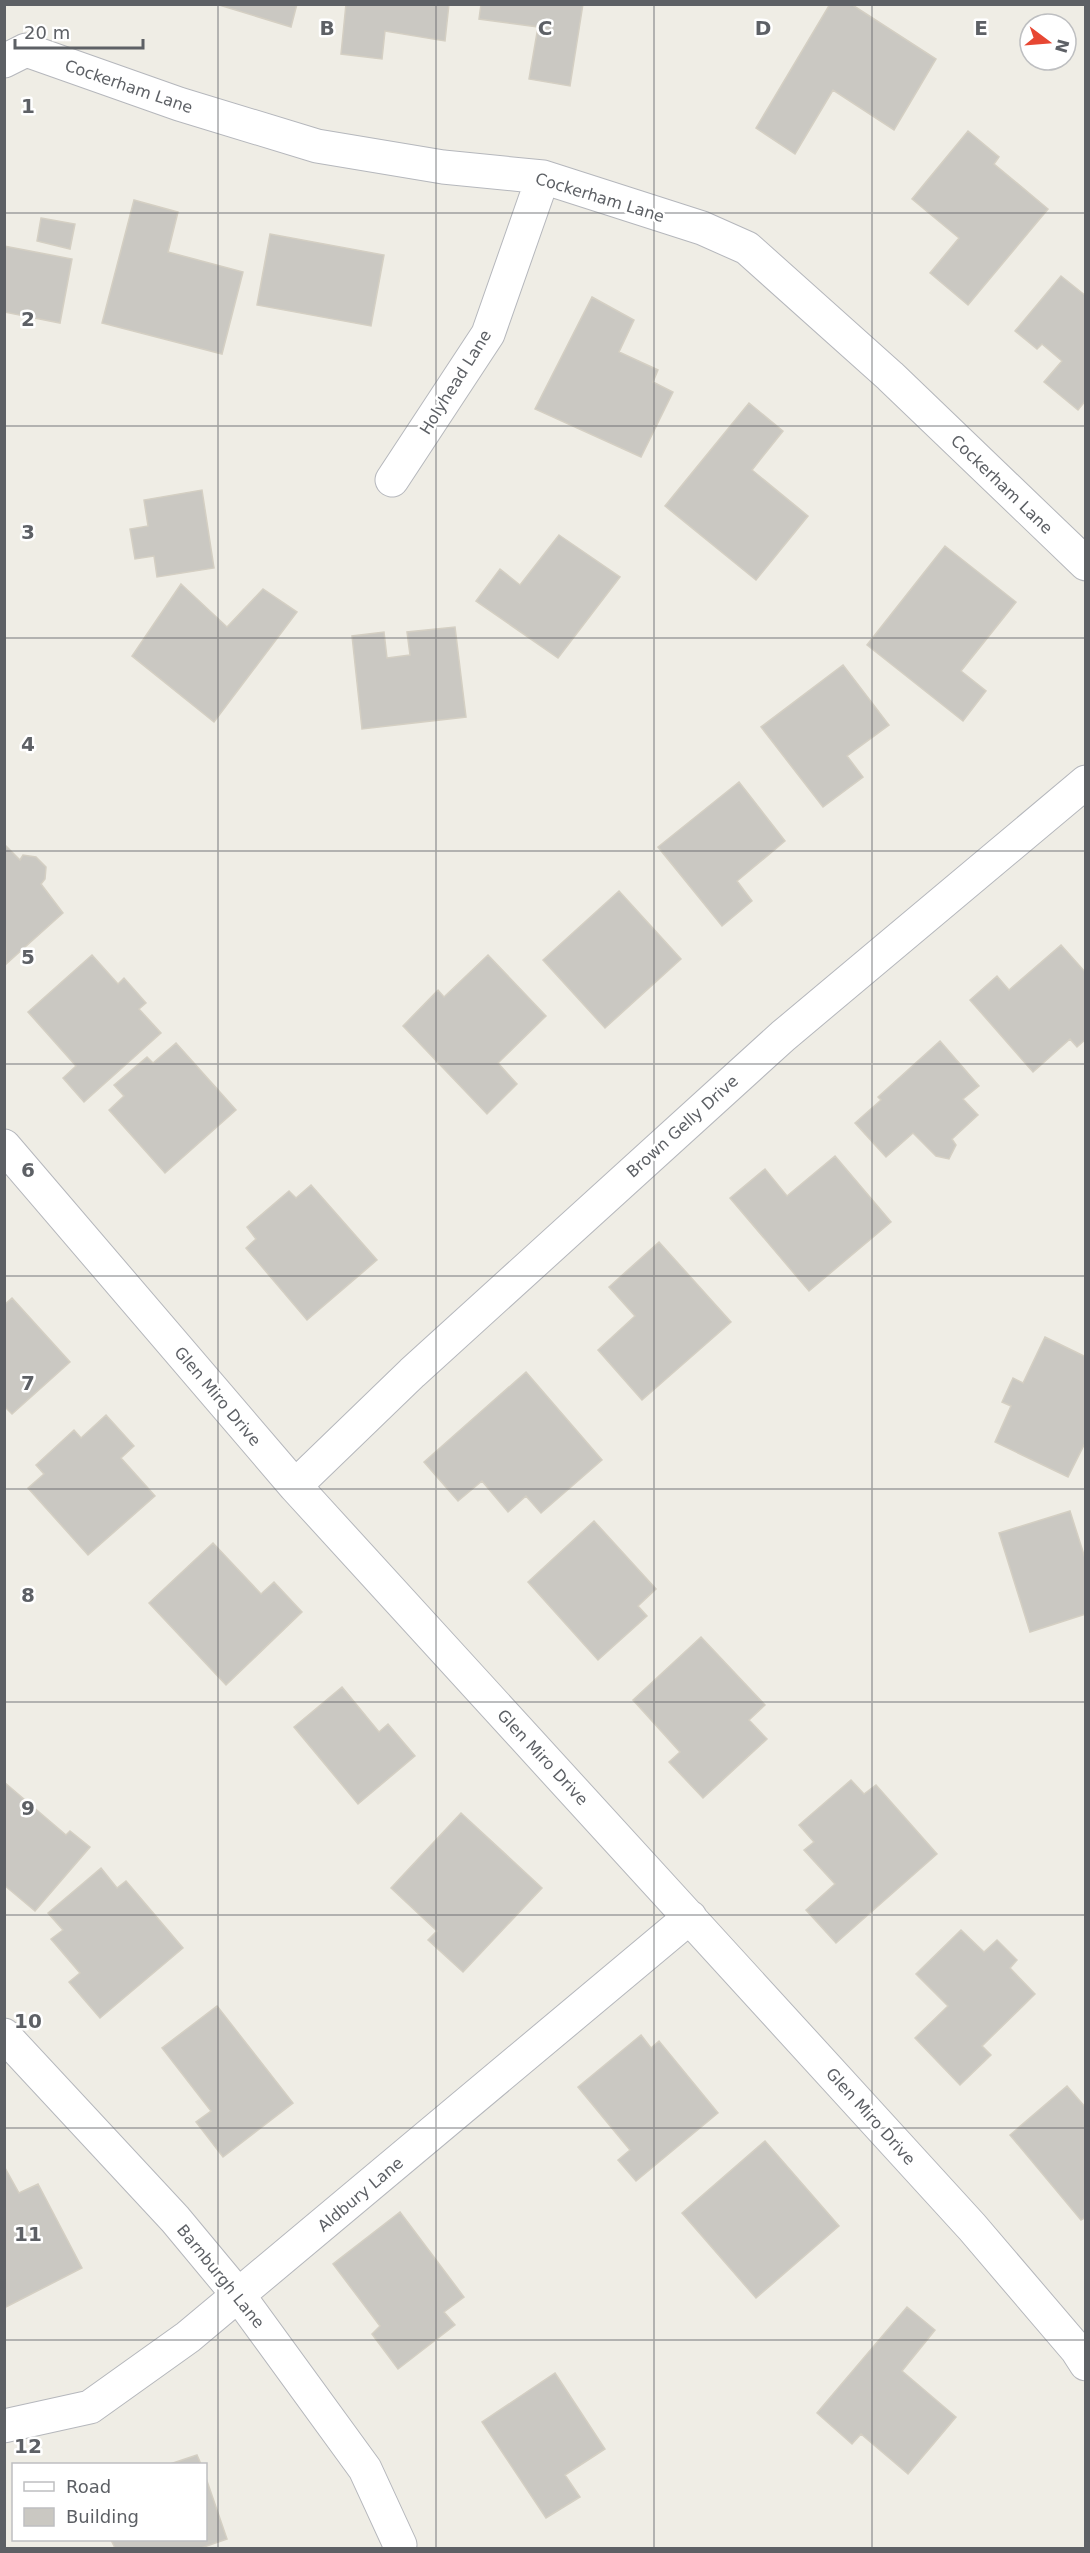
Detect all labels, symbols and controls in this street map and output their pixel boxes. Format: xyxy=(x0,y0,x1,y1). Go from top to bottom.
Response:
scale bar xyxy=(15,12,142,50)
north arrow xyxy=(1018,12,1078,72)
text: B xyxy=(319,16,335,40)
text: C xyxy=(538,16,552,40)
text: D xyxy=(755,16,771,40)
text: E xyxy=(974,16,988,40)
text: 20 m xyxy=(24,22,70,43)
text: N xyxy=(1051,37,1073,55)
street label: Cockerham Lane xyxy=(62,56,195,117)
text: 1 xyxy=(21,94,35,118)
street label: Cockerham Lane xyxy=(533,169,667,226)
text: 2 xyxy=(21,307,35,331)
street label: Holyhead Lane xyxy=(416,327,495,438)
street label: Cockerham Lane xyxy=(947,431,1056,538)
text: 3 xyxy=(21,520,35,544)
text: 4 xyxy=(21,732,35,756)
text: 5 xyxy=(21,945,35,969)
street label: Brown Gelly Drive xyxy=(623,1071,742,1181)
text: 6 xyxy=(21,1158,35,1182)
street label: Glen Miro Drive xyxy=(171,1343,265,1450)
text: 7 xyxy=(21,1371,35,1395)
text: 8 xyxy=(21,1583,35,1607)
street label: Glen Miro Drive xyxy=(493,1706,592,1809)
text: 9 xyxy=(21,1796,35,1820)
text: 10 xyxy=(14,2009,42,2033)
street label: Glen Miro Drive xyxy=(822,2064,919,2169)
street label: Aldbury Lane xyxy=(314,2153,407,2236)
street label: Barnburgh Lane xyxy=(173,2221,268,2332)
text: 11 xyxy=(14,2222,42,2246)
text: 12 xyxy=(14,2434,42,2458)
legend xyxy=(12,2463,207,2541)
text: Road xyxy=(66,2476,111,2497)
text: Building xyxy=(66,2506,139,2527)

